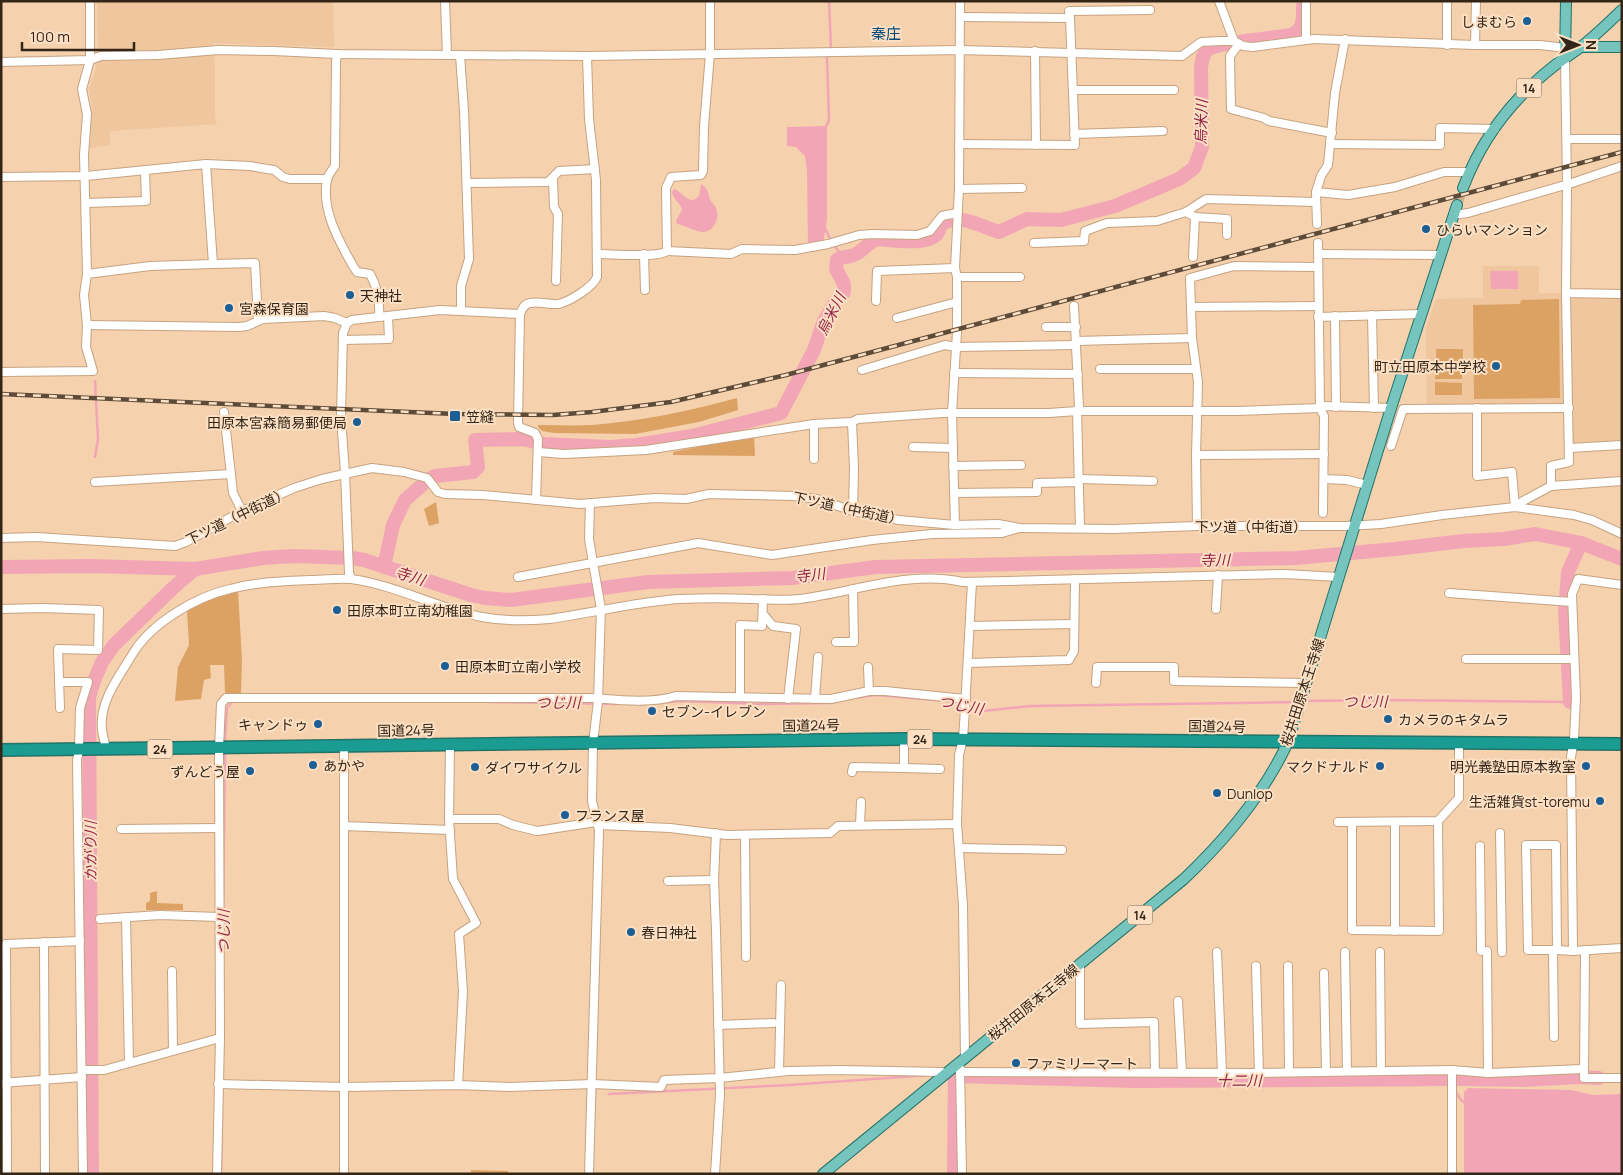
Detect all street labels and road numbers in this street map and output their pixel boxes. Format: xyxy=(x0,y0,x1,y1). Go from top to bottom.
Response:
road number: 14 xyxy=(1516,78,1542,98)
street label: 下ツ道（中街道） xyxy=(183,483,291,549)
street label: 下ツ道（中街道） xyxy=(791,487,905,529)
street label: 下ツ道（中街道） xyxy=(1195,517,1307,536)
street label: 桜井田原本王寺線 xyxy=(1276,636,1328,748)
street label: 国道24号 xyxy=(782,715,840,735)
street label: 国道24号 xyxy=(1188,716,1246,736)
street label: 国道24号 xyxy=(377,720,435,740)
road number: 24 xyxy=(908,730,932,749)
road number: 24 xyxy=(148,740,172,759)
road number: 14 xyxy=(1128,906,1152,924)
street label: 桜井田原本王寺線 xyxy=(984,959,1082,1045)

